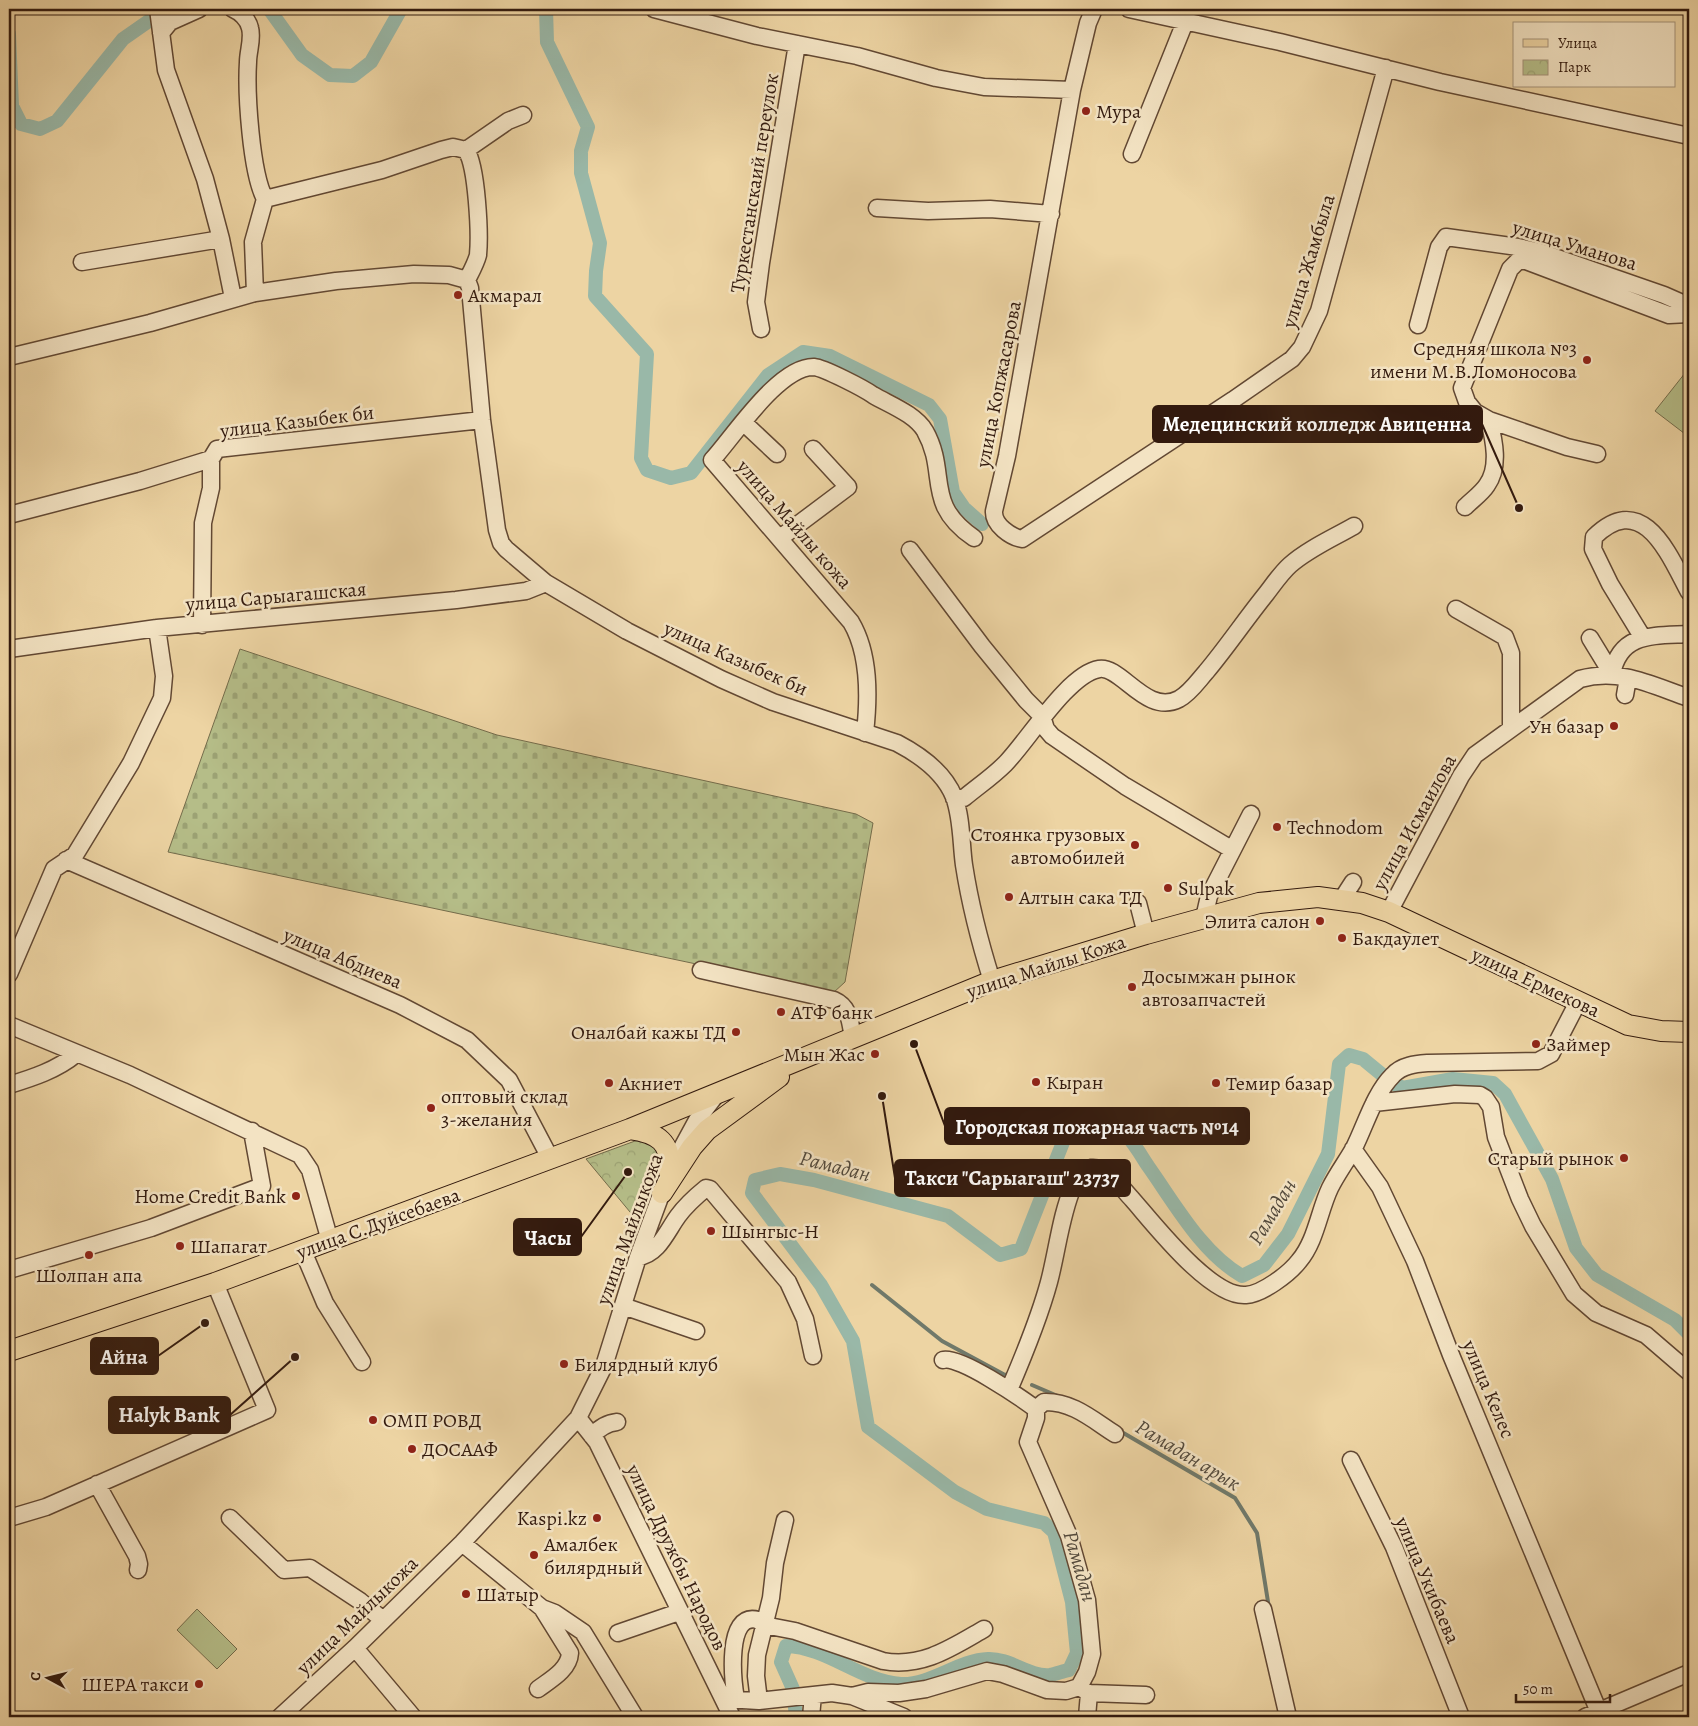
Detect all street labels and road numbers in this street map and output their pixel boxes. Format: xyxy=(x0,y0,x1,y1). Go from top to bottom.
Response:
street label: Туркестанскаий переулок xyxy=(724,71,785,295)
street label: улица Жамбыла xyxy=(1275,190,1342,332)
street label: улица Уманова xyxy=(1508,213,1641,277)
street label: улица Копжасарова xyxy=(969,298,1028,471)
street label: улица Казыбек би xyxy=(218,399,376,444)
street label: улица Майлы кожа xyxy=(730,453,859,595)
street label: улица Сарыагашская xyxy=(184,575,368,618)
street label: улица Казыбек би xyxy=(659,614,812,702)
street label: улица Исмаилова xyxy=(1365,749,1463,896)
street label: улица Абдиева xyxy=(278,921,407,996)
street label: улица Майлы Кожа xyxy=(962,928,1130,1005)
street label: улица Ермекова xyxy=(1466,940,1605,1024)
street label: улица Майлыкожа xyxy=(589,1149,670,1310)
street label: улица С.Дуйсебаева xyxy=(292,1181,464,1266)
street label: улица Келес xyxy=(1455,1335,1521,1442)
street label: улица Дружбы Народов xyxy=(619,1459,733,1655)
street label: улица Укибаева xyxy=(1388,1512,1467,1649)
street label: улица Майлыкожа xyxy=(290,1550,425,1681)

